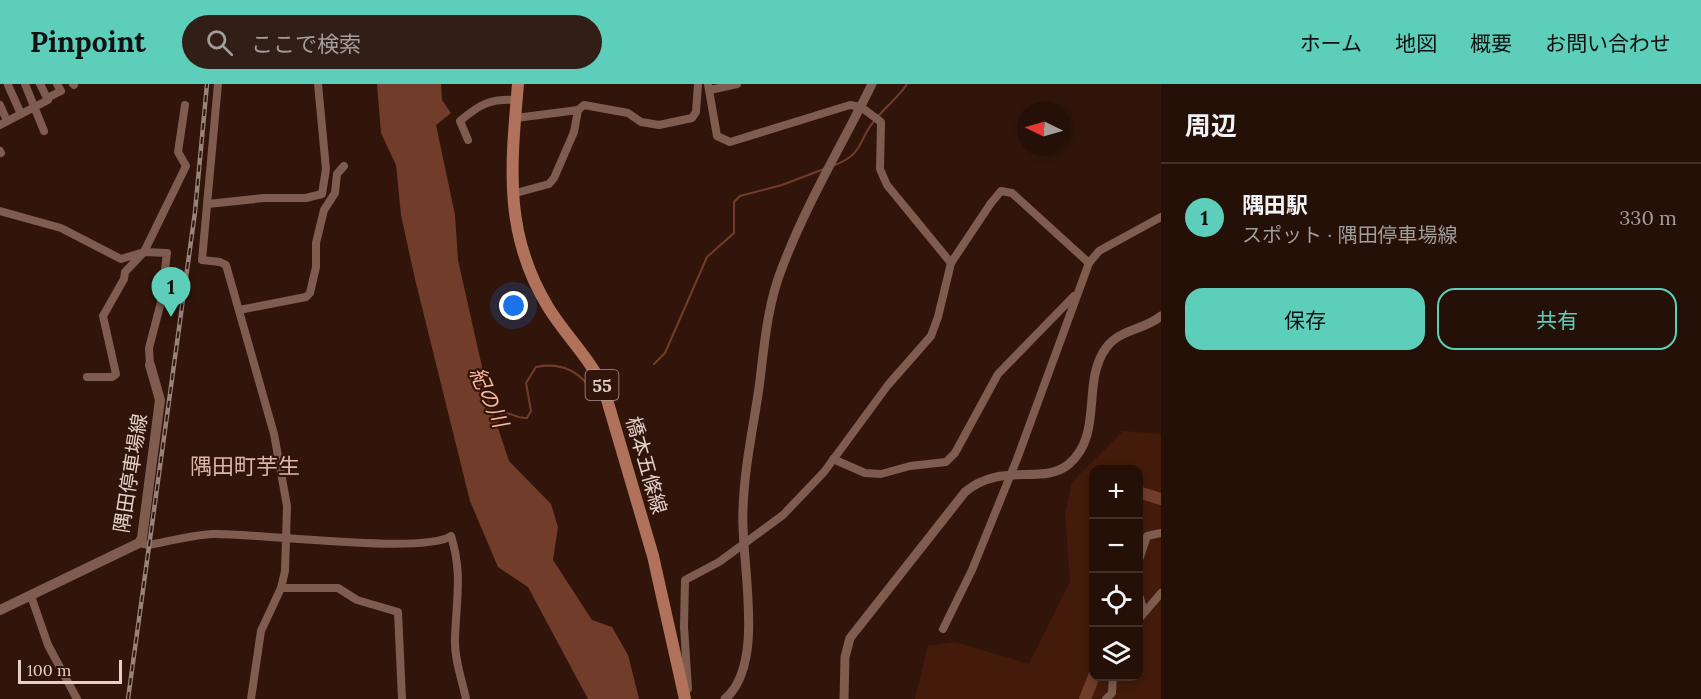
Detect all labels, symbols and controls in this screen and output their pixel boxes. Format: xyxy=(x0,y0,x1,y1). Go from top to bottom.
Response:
search box xyxy=(182,15,602,69)
text: Pinpoint xyxy=(30,24,146,60)
icon: search xyxy=(203,26,236,59)
text: ここで検索 xyxy=(251,30,361,58)
text: ホーム xyxy=(1300,30,1362,57)
text: 地図 xyxy=(1395,30,1437,57)
text: 概要 xyxy=(1470,30,1512,57)
text: お問い合わせ xyxy=(1545,30,1671,57)
north arrow xyxy=(1017,102,1071,156)
text: 周辺 xyxy=(1185,109,1237,142)
text: 隅田駅 xyxy=(1242,191,1308,219)
text: 1 xyxy=(1200,205,1209,230)
text: 330 m xyxy=(1619,205,1677,230)
text: スポット · 隅田停車場線 xyxy=(1242,222,1458,247)
pin: 1 xyxy=(152,268,190,317)
button: 保存 xyxy=(1185,288,1425,350)
button: 共有 xyxy=(1437,288,1677,350)
your location xyxy=(499,291,528,320)
water label: 紀の川 xyxy=(464,363,515,433)
road number: 55 xyxy=(586,370,618,400)
street label: 隅田停車場線 xyxy=(108,412,152,534)
street label: 橋本五條線 xyxy=(621,413,673,517)
district label: 隅田町芋生 xyxy=(190,452,300,480)
map controls xyxy=(1089,465,1143,681)
button: + xyxy=(1089,465,1143,519)
button: − xyxy=(1089,519,1143,573)
button: locate xyxy=(1089,573,1143,627)
button: layers xyxy=(1089,627,1143,681)
scale bar xyxy=(18,657,122,684)
text: 100 m xyxy=(27,660,71,680)

